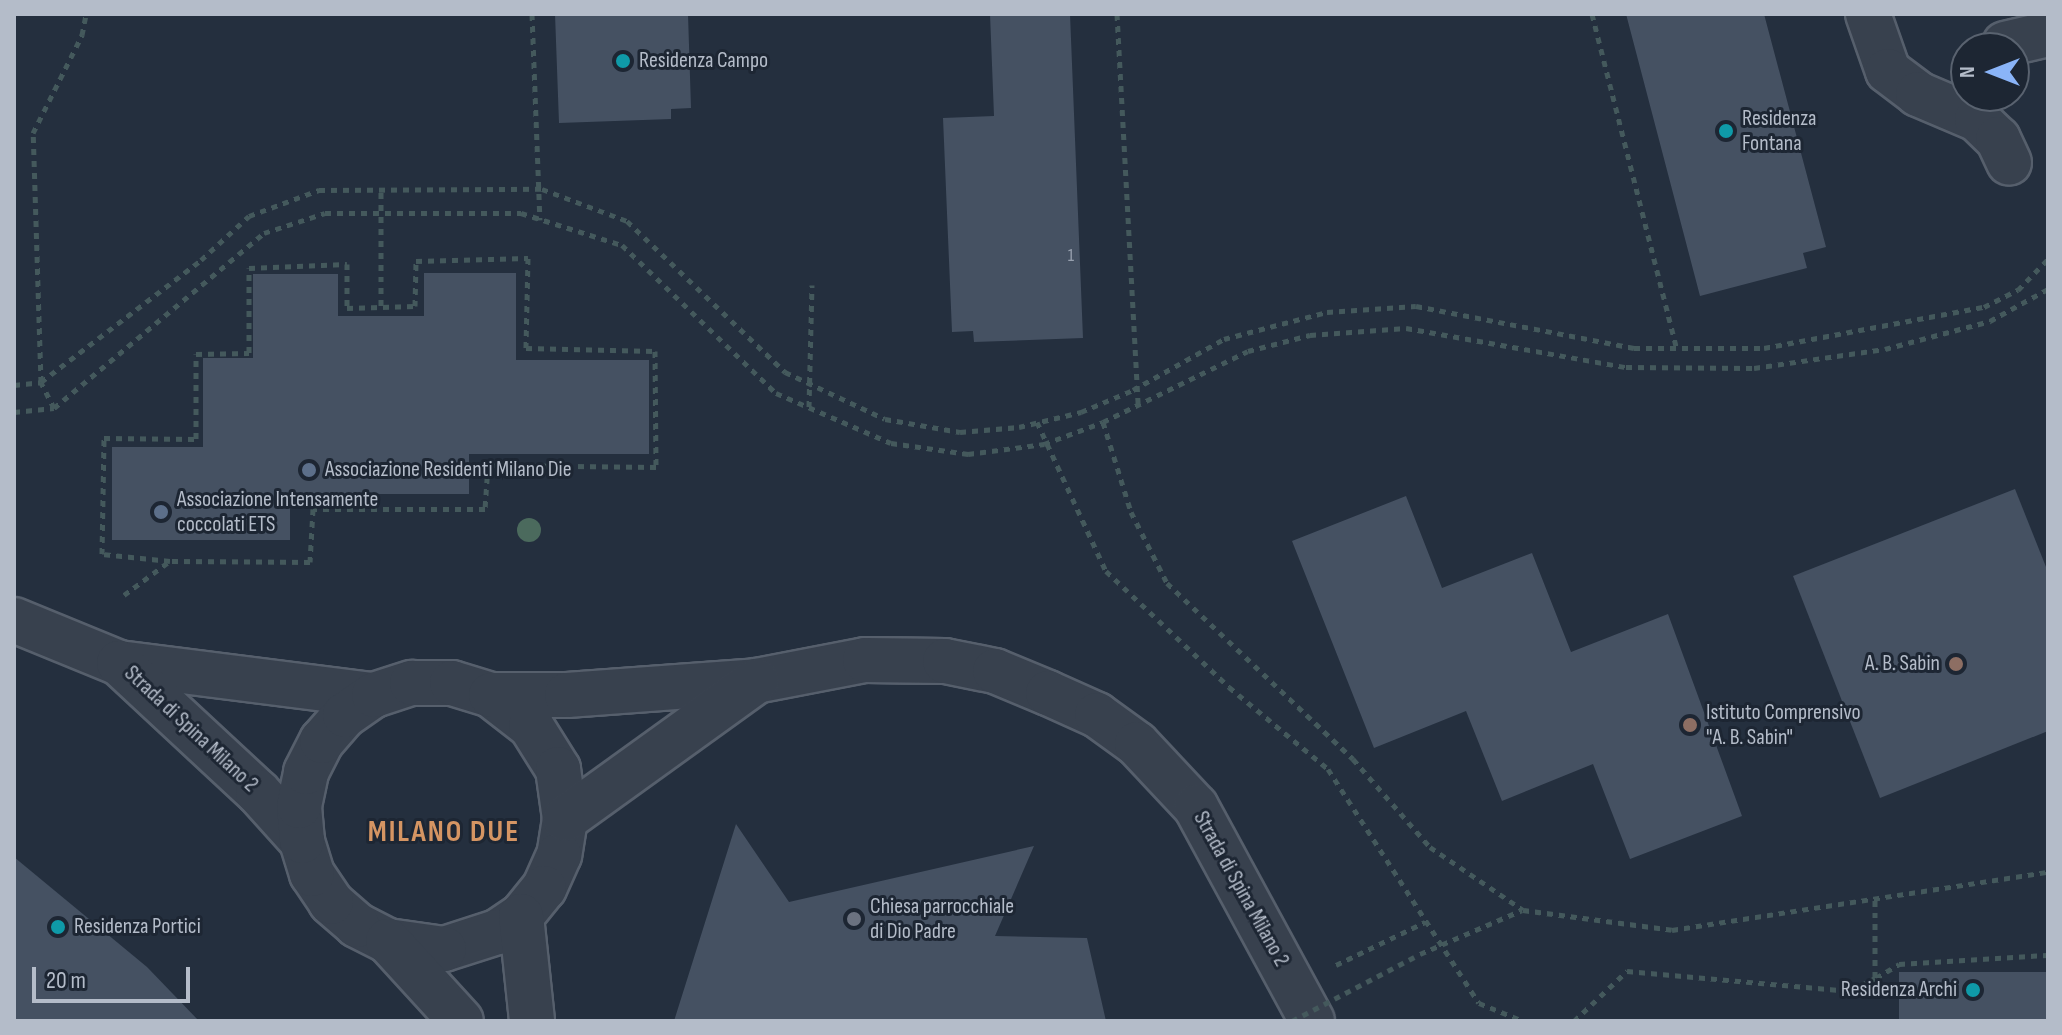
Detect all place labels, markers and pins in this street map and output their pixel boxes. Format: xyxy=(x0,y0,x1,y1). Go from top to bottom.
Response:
place label: Residenza Campo xyxy=(639,48,768,74)
marker: Residenza Campo xyxy=(614,52,632,70)
place label: Residenza Fontana xyxy=(1742,105,1817,156)
marker: Residenza Fontana xyxy=(1717,122,1735,140)
place label: Associazione Residenti Milano Die xyxy=(325,457,572,483)
marker: Associazione Residenti Milano Die xyxy=(300,461,318,479)
place label: Associazione Intensamente coccolati ETS xyxy=(177,486,378,538)
marker: Associazione Intensamente coccolati ETS xyxy=(152,503,170,521)
place label: A. B. Sabin xyxy=(1865,651,1940,677)
marker: A. B. Sabin xyxy=(1947,655,1965,673)
place label: Istituto Comprensivo "A. B. Sabin" xyxy=(1706,699,1861,750)
marker: Istituto Comprensivo "A. B. Sabin" xyxy=(1681,716,1699,734)
place label: Chiesa parrocchiale di Dio Padre xyxy=(870,893,1014,944)
marker: Chiesa parrocchiale di Dio Padre xyxy=(845,910,863,928)
place label: Residenza Portici xyxy=(74,914,201,940)
marker: Residenza Portici xyxy=(49,918,67,936)
place label: Residenza Archi xyxy=(1841,977,1957,1003)
marker: Residenza Archi xyxy=(1964,981,1982,999)

